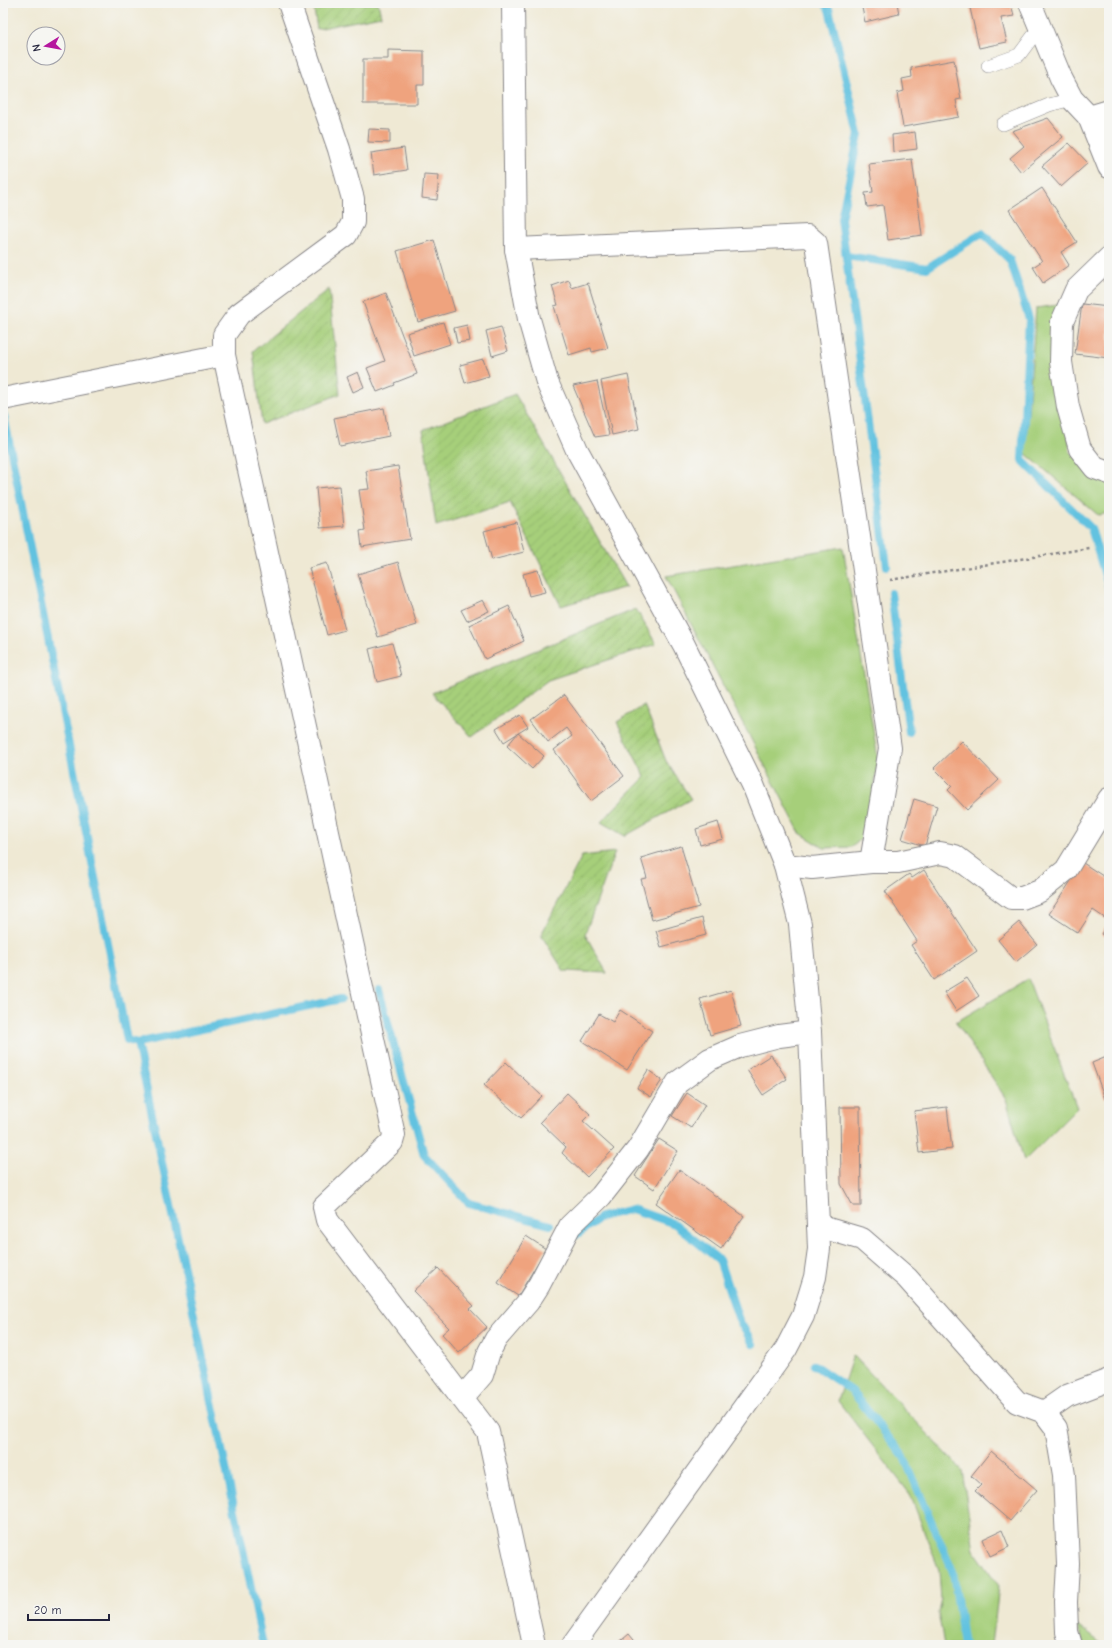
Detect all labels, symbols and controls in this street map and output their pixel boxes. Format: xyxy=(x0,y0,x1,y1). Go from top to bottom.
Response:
north arrow xyxy=(26,26,66,66)
text: N xyxy=(30,43,44,53)
scale bar xyxy=(28,1596,109,1622)
text: 20 m xyxy=(34,1603,62,1617)

